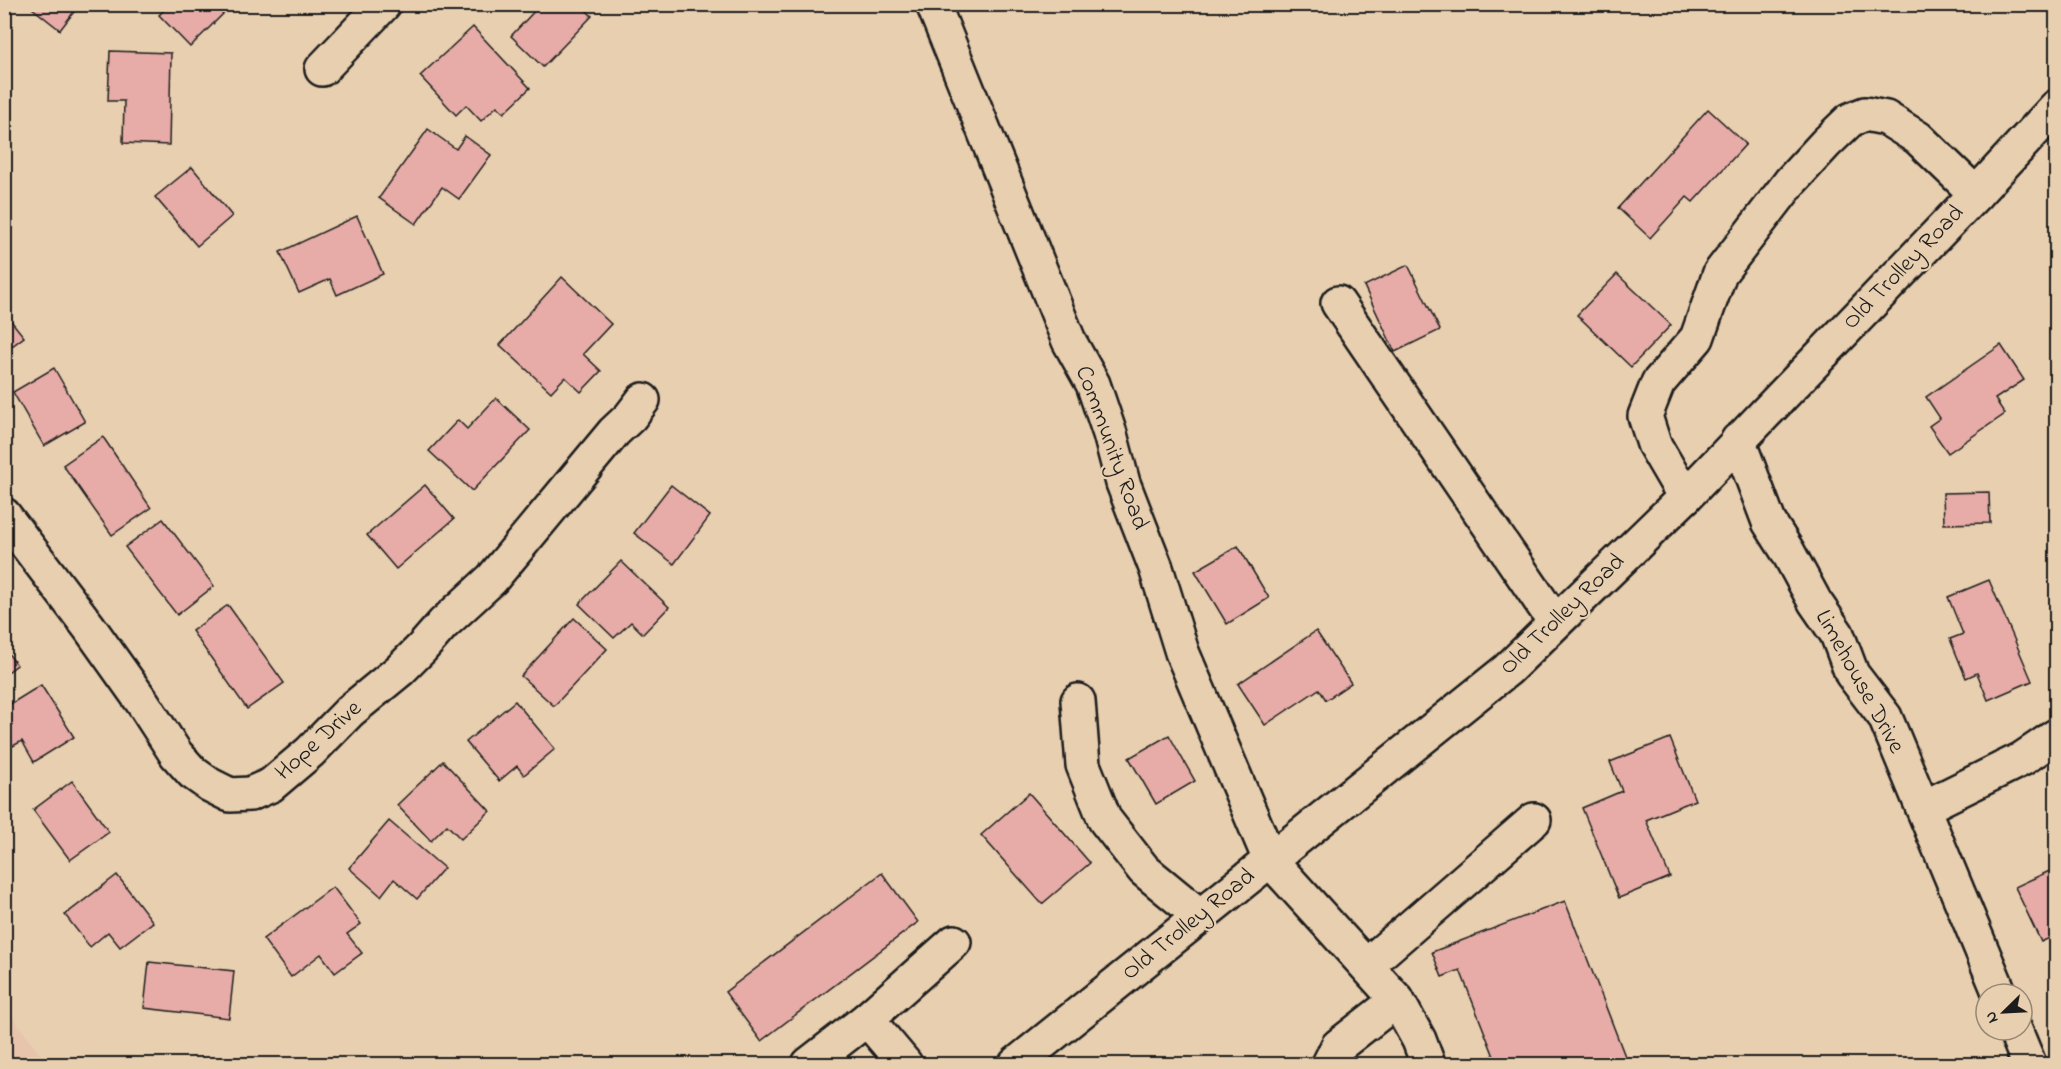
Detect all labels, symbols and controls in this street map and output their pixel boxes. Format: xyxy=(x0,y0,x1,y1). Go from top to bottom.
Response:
street label: Old Trolley Road xyxy=(1835,197,1974,339)
street label: Community Road xyxy=(1064,361,1157,536)
street label: Old Trolley Road xyxy=(1492,546,1635,685)
street label: Limehouse Drive xyxy=(1805,604,1913,760)
street label: Hope Drive xyxy=(268,692,370,790)
street label: Old Trolley Road xyxy=(1115,860,1264,991)
north arrow xyxy=(1974,982,2034,1042)
text: N xyxy=(1979,1007,2005,1027)

